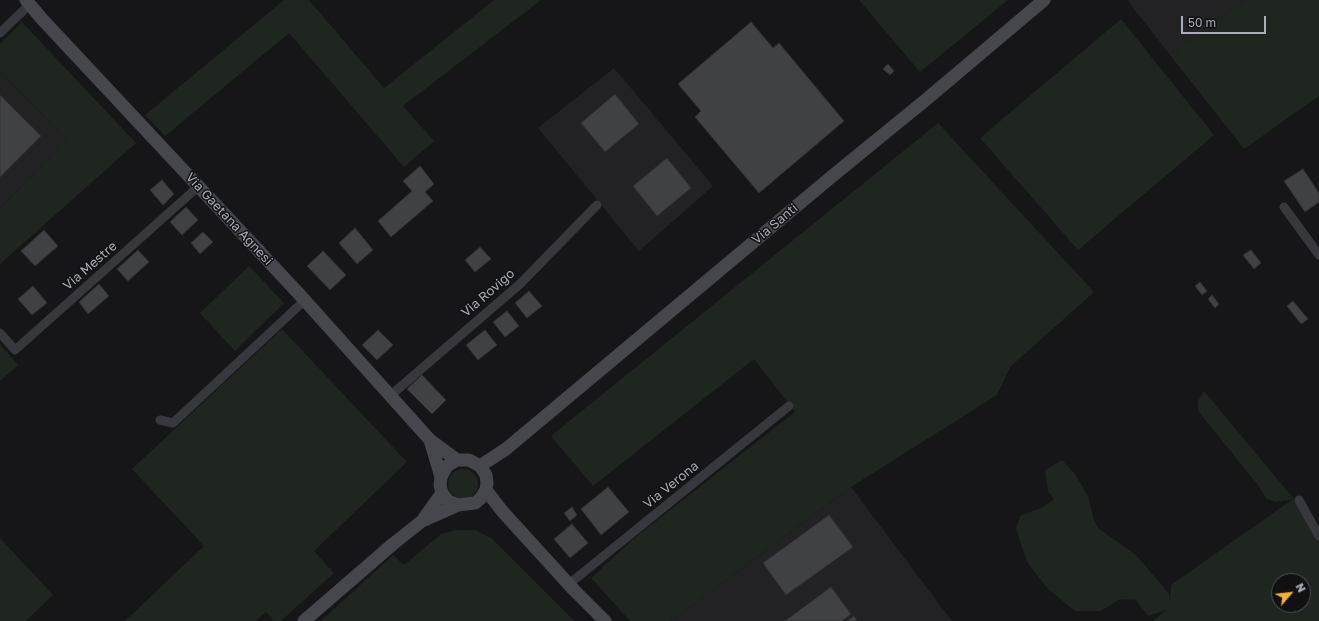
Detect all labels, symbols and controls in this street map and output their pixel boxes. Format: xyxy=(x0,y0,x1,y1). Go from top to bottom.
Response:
scale bar xyxy=(1183,8,1268,34)
text: 50 m xyxy=(1188,15,1216,30)
street label: Via Gaetana Agnesi xyxy=(182,170,276,268)
street label: Via Santi xyxy=(749,200,801,248)
street label: Via Mestre xyxy=(60,238,120,294)
street label: Via Rovigo xyxy=(458,266,518,320)
street label: Via Verona xyxy=(640,458,702,512)
north arrow xyxy=(1271,573,1311,613)
text: N xyxy=(1293,581,1309,594)

